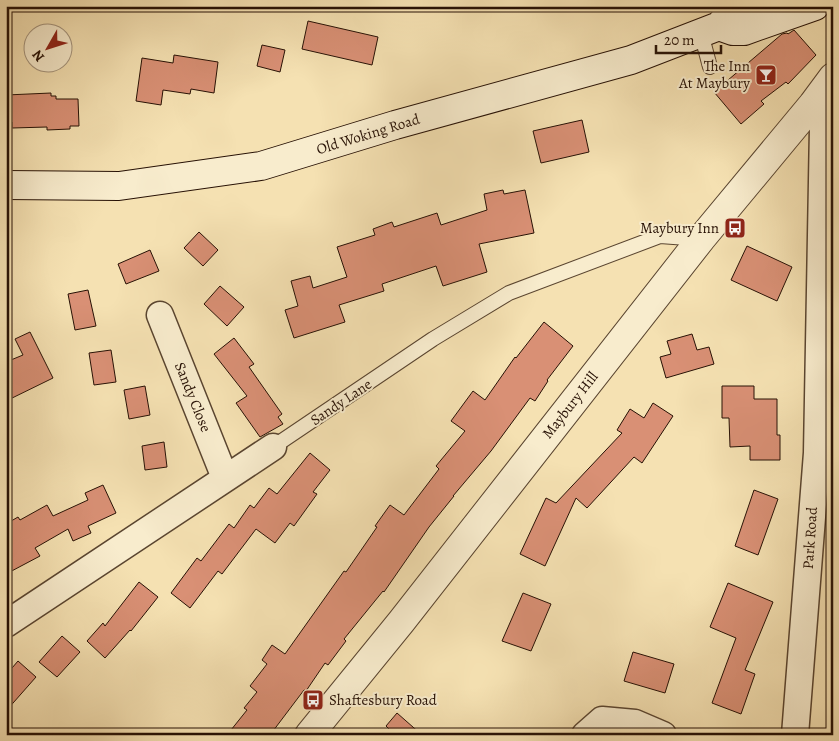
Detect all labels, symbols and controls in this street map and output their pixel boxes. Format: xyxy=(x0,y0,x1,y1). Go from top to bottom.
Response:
north arrow xyxy=(22,22,72,72)
scale bar xyxy=(656,22,722,54)
text: 20 m xyxy=(664,30,695,50)
text: N xyxy=(28,46,49,66)
place label: The Inn At Maybury xyxy=(678,56,750,93)
bar icon: The Inn At Maybury xyxy=(754,63,778,87)
street label: Old Woking Road xyxy=(314,109,423,159)
bus stop icon: Maybury Inn xyxy=(723,216,747,240)
place label: Maybury Inn xyxy=(640,218,719,238)
street label: Sandy Close xyxy=(170,359,216,435)
street label: Maybury Hill xyxy=(537,367,603,443)
street label: Sandy Lane xyxy=(306,374,376,430)
street label: Park Road xyxy=(798,505,822,570)
bus stop icon: Shaftesbury Road xyxy=(301,688,325,712)
place label: Shaftesbury Road xyxy=(329,690,438,710)

